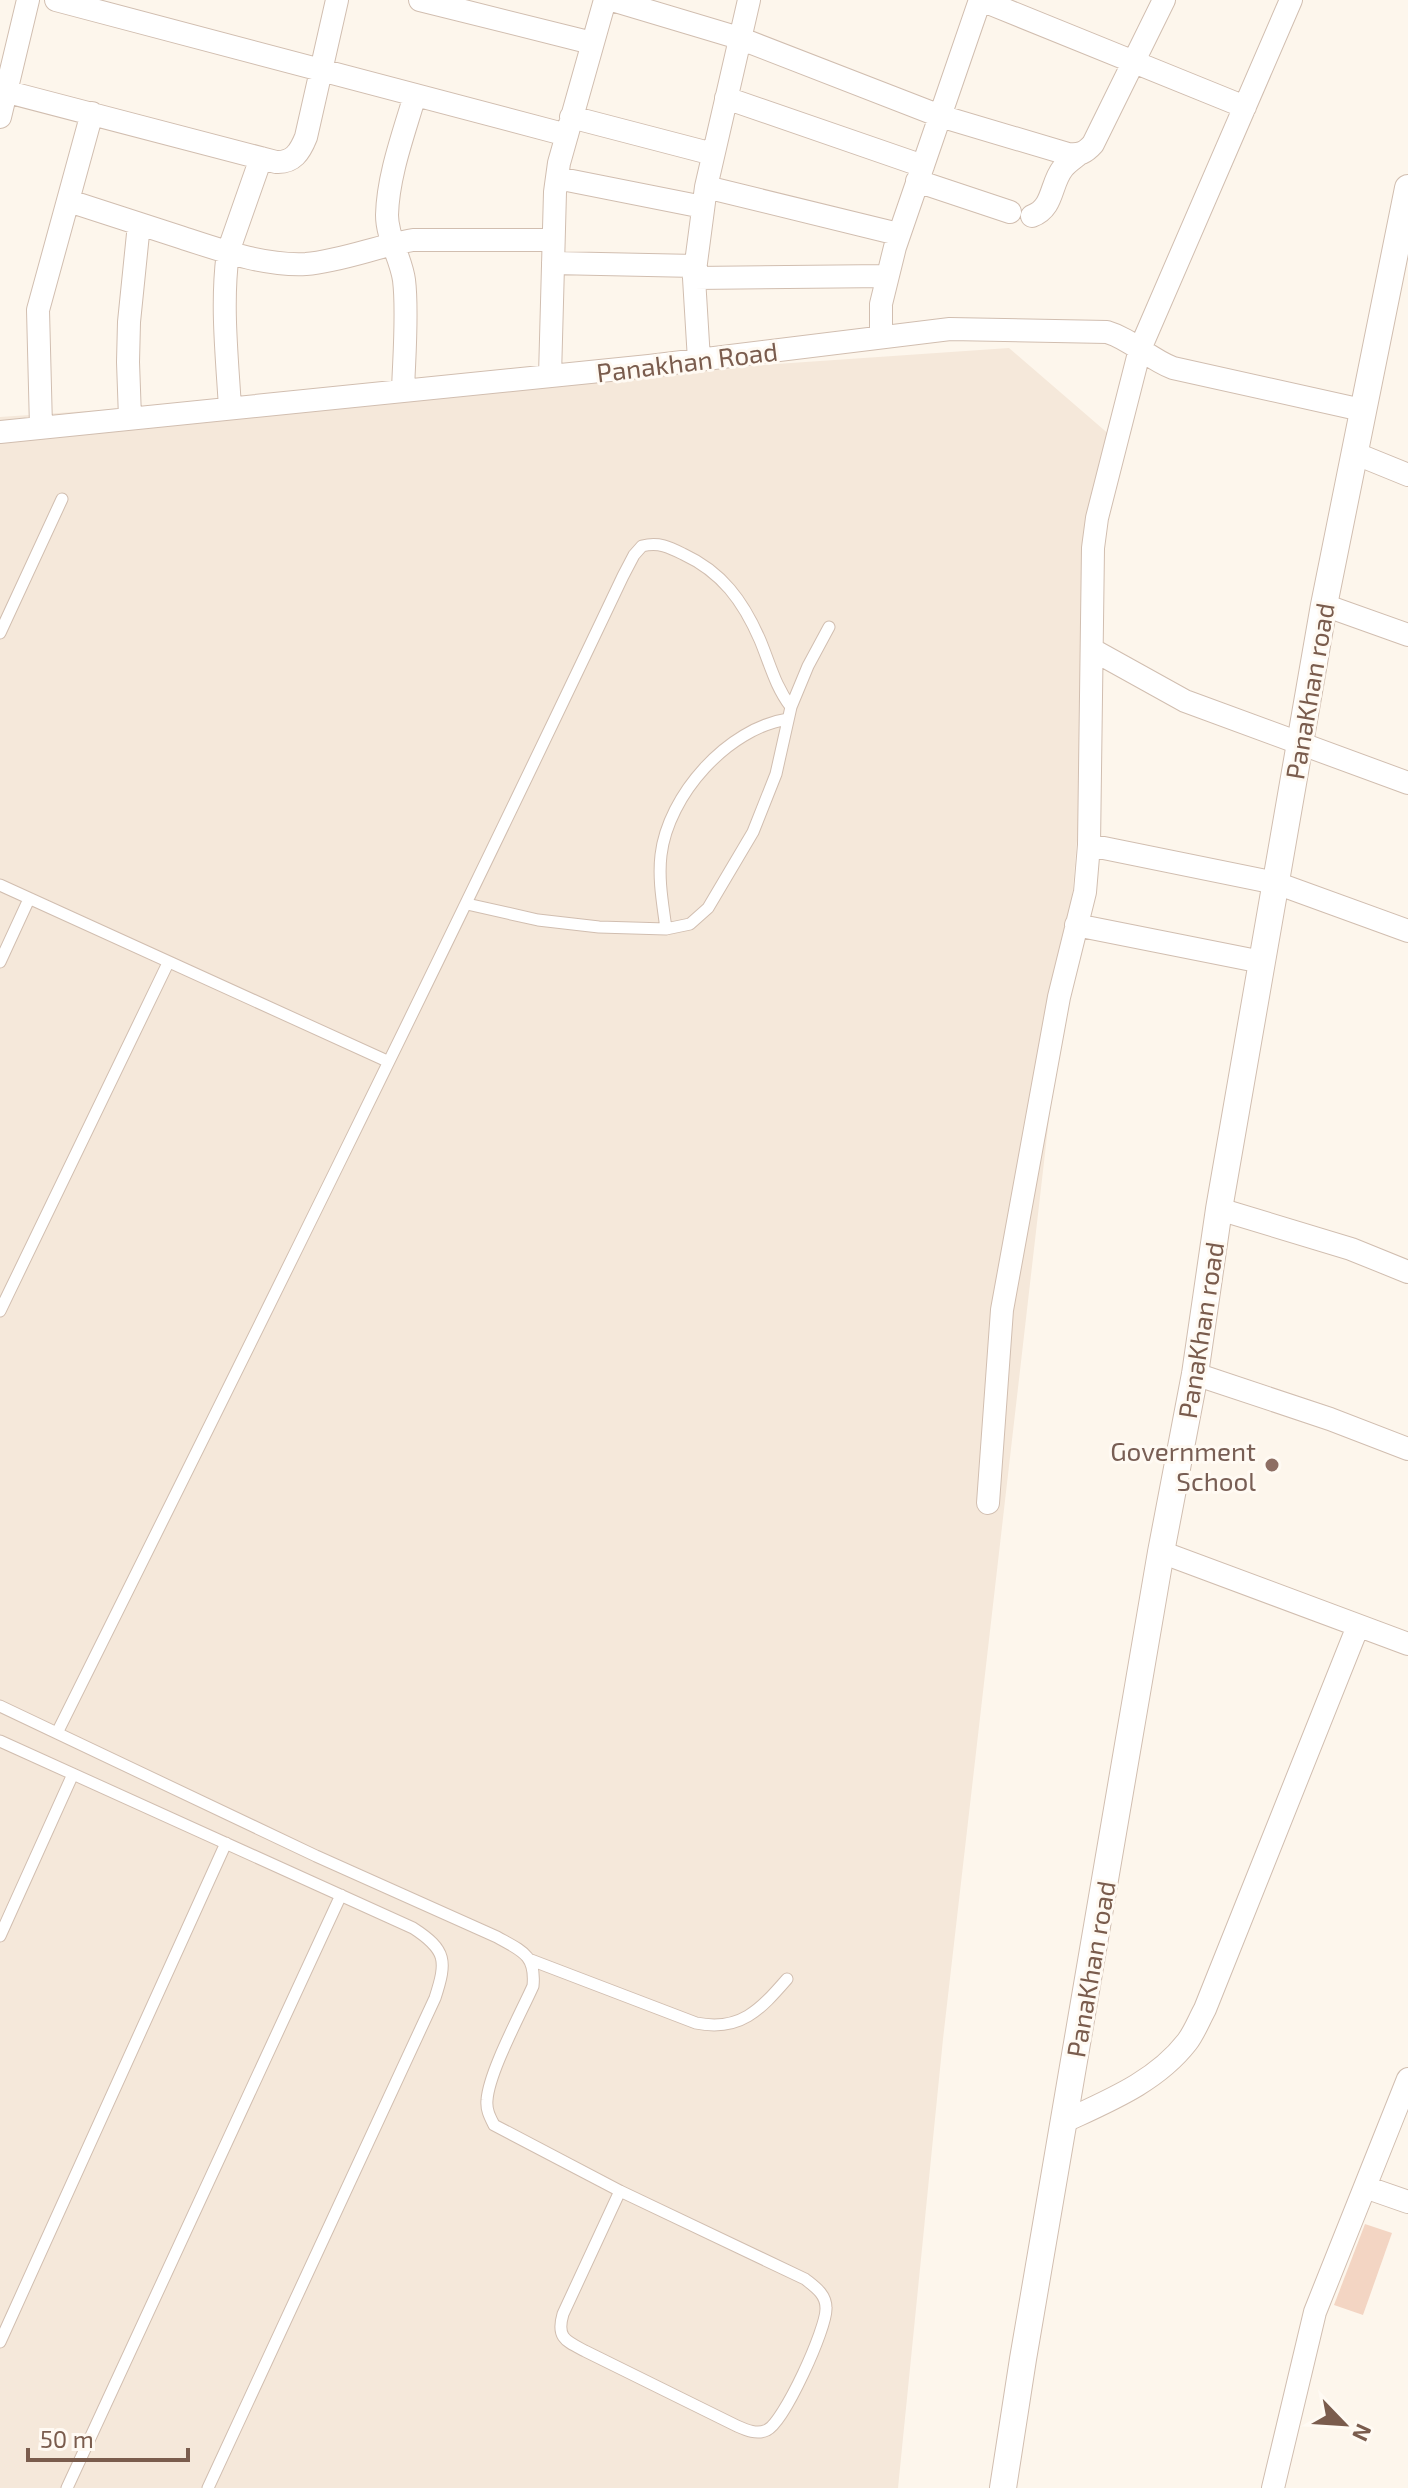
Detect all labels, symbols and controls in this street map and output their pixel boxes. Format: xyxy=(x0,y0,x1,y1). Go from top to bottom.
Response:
street label: Panakhan Road xyxy=(595,335,779,387)
street label: PanaKhan road xyxy=(1278,600,1340,782)
street label: PanaKhan road xyxy=(1171,1239,1229,1421)
place label: Government School xyxy=(1110,1435,1256,1496)
marker: Government School xyxy=(1263,1456,1281,1474)
street label: PanaKhan road xyxy=(1059,1878,1121,2060)
north arrow xyxy=(1304,2384,1384,2464)
scale bar xyxy=(28,2412,188,2462)
text: N xyxy=(1348,2420,1378,2446)
text: 50 m xyxy=(40,2424,94,2453)

